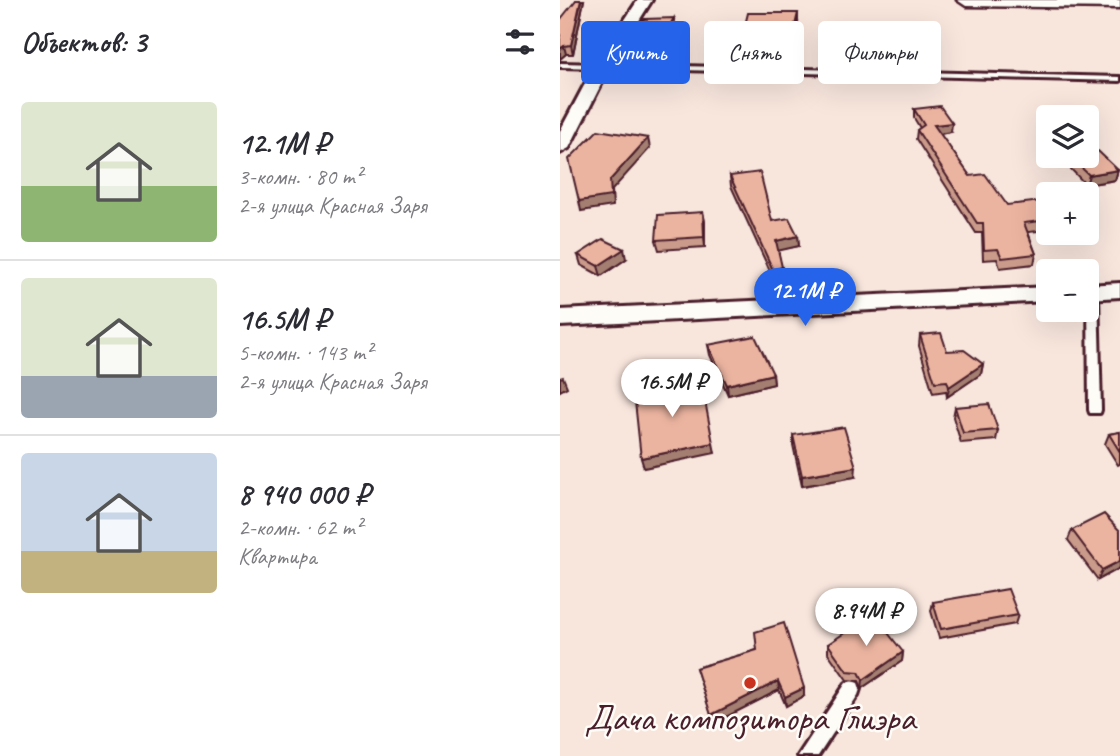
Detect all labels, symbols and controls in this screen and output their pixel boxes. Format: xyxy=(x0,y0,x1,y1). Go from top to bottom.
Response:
chip: Купить xyxy=(581,21,690,84)
chip: Снять xyxy=(704,21,804,84)
chip: Фильтры xyxy=(818,21,941,84)
text: Объектов: 3 xyxy=(21,23,146,61)
icon: filters xyxy=(501,23,539,61)
map controls xyxy=(1036,105,1099,322)
button: layers xyxy=(1036,105,1099,168)
text: 12.1M ₽ xyxy=(238,124,329,162)
icon: home xyxy=(77,130,161,214)
text: 3-комн. · 80 m² xyxy=(238,162,362,191)
button: + xyxy=(1036,182,1099,245)
text: 2-я улица Красная Заря xyxy=(238,191,427,220)
button: − xyxy=(1036,259,1099,322)
pin: 12.1M ₽ xyxy=(740,268,870,328)
text: 12.1M ₽ xyxy=(770,276,840,305)
text: 16.5M ₽ xyxy=(238,300,329,338)
icon: home xyxy=(77,306,161,390)
text: 5-комн. · 143 m² xyxy=(238,338,372,367)
pin: 16.5M ₽ xyxy=(607,360,737,419)
text: 2-я улица Красная Заря xyxy=(238,367,427,396)
text: 16.5M ₽ xyxy=(637,367,707,396)
text: 8 940 000 ₽ xyxy=(238,475,369,513)
icon: home xyxy=(77,481,161,565)
text: 2-комн. · 62 m² xyxy=(238,513,362,542)
text: Квартира xyxy=(238,542,316,571)
pin: 8.94M ₽ xyxy=(801,588,931,648)
text: 8.94M ₽ xyxy=(831,596,901,625)
marker: Дача композитора Глиэра xyxy=(742,675,758,691)
place label: Дача композитора Глиэра xyxy=(585,694,918,741)

